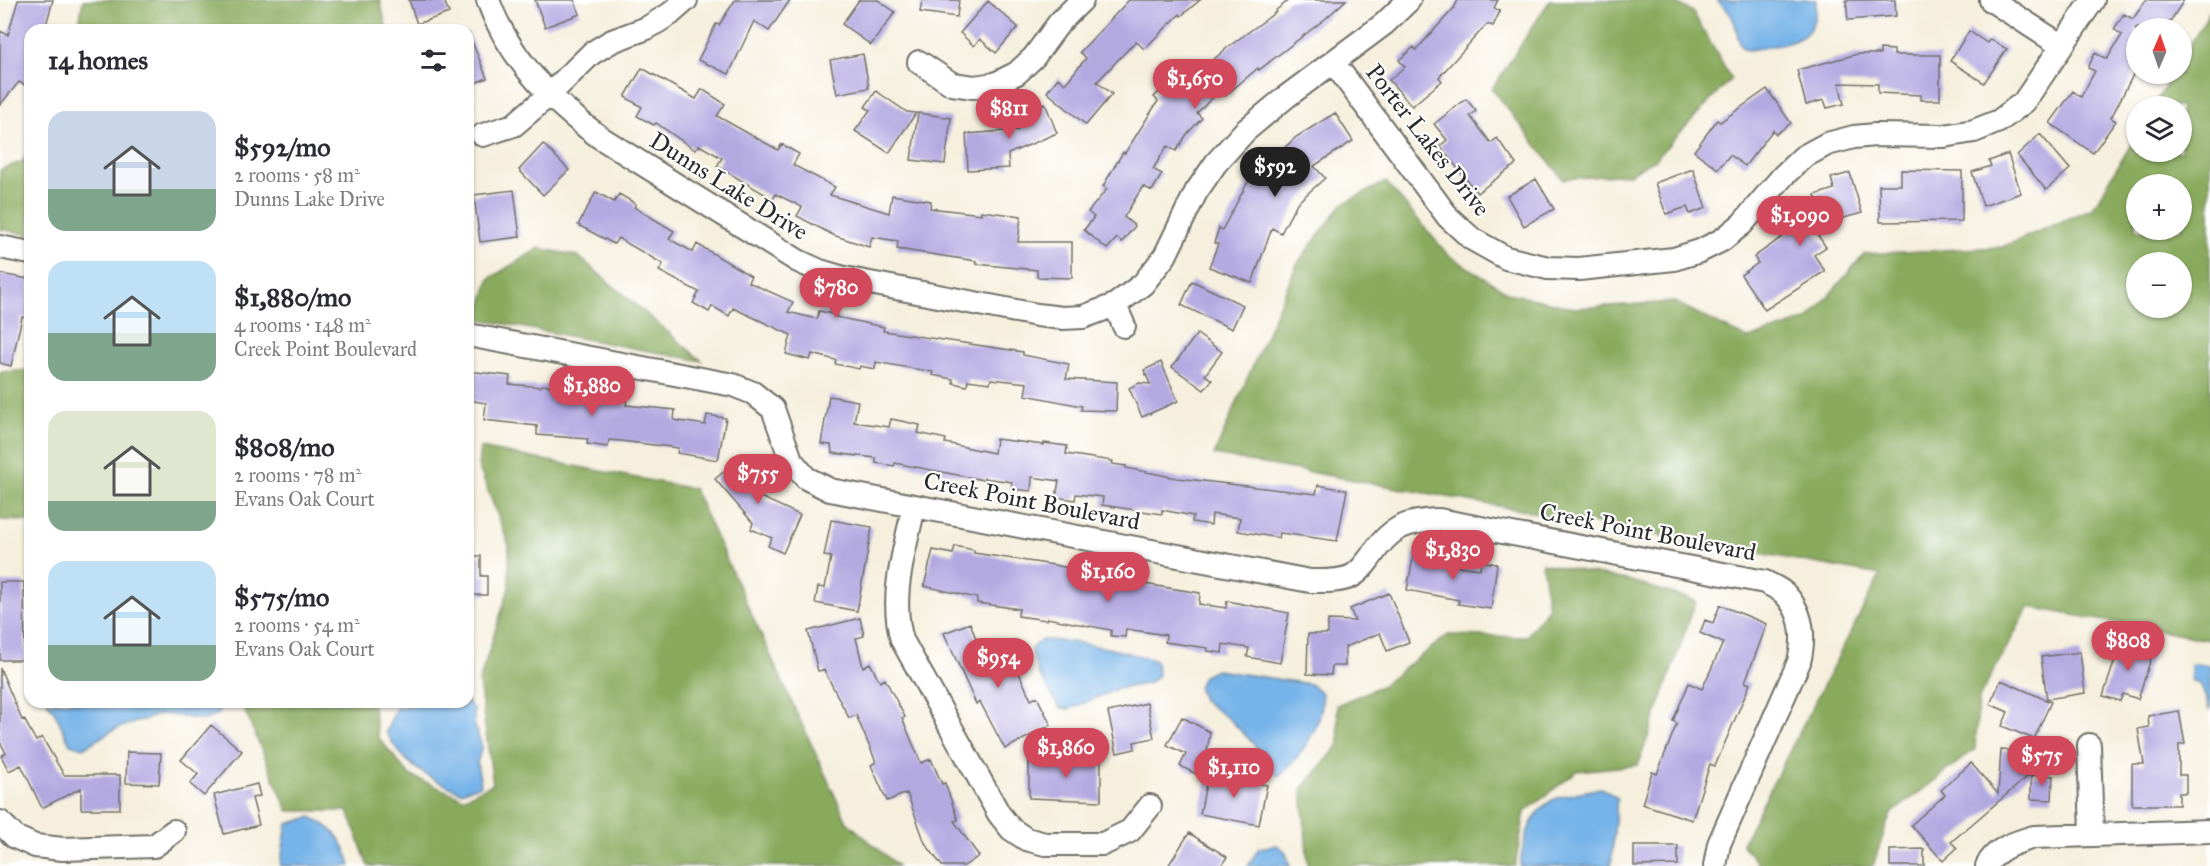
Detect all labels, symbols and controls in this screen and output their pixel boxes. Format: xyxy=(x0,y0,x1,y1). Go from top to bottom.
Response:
north arrow xyxy=(2126,18,2192,84)
map controls xyxy=(2126,18,2192,318)
text: 14 homes xyxy=(48,44,148,76)
icon: filters xyxy=(417,44,450,77)
street label: Porter Lakes Drive xyxy=(1359,58,1497,222)
pin: $1,650 xyxy=(1146,59,1244,110)
text: $1,650 xyxy=(1167,66,1223,90)
pin: $811 xyxy=(973,89,1045,140)
text: $811 xyxy=(990,96,1028,120)
button: layers xyxy=(2126,96,2192,162)
street label: Dunns Lake Drive xyxy=(644,125,814,247)
text: $592/mo xyxy=(234,131,331,163)
icon: home xyxy=(96,135,168,207)
pin: $592 xyxy=(1239,147,1311,198)
text: $592 xyxy=(1254,154,1296,178)
text: 2 rooms · 58 m² xyxy=(234,163,360,187)
button: + xyxy=(2126,174,2192,240)
text: Dunns Lake Drive xyxy=(234,187,385,211)
pin: $1,090 xyxy=(1751,196,1849,247)
text: $1,090 xyxy=(1770,203,1830,227)
button: − xyxy=(2126,252,2192,318)
pin: $780 xyxy=(800,268,872,319)
text: $780 xyxy=(814,275,858,299)
text: $1,880/mo xyxy=(234,281,351,313)
icon: home xyxy=(96,285,168,357)
text: 4 rooms · 148 m² xyxy=(234,313,371,337)
text: Creek Point Boulevard xyxy=(234,337,417,361)
pin: $1,880 xyxy=(543,366,641,417)
text: $1,880 xyxy=(563,373,621,397)
text: $808/mo xyxy=(234,431,334,463)
icon: home xyxy=(96,435,168,507)
pin: $755 xyxy=(722,454,794,505)
text: $755 xyxy=(737,461,779,485)
text: 2 rooms · 78 m² xyxy=(234,463,361,487)
street label: Creek Point Boulevard xyxy=(921,465,1143,537)
text: Evans Oak Court xyxy=(234,487,375,511)
street label: Creek Point Boulevard xyxy=(1537,496,1759,568)
pin: $1,830 xyxy=(1404,530,1502,581)
text: $1,830 xyxy=(1425,537,1481,561)
pin: $1,160 xyxy=(1059,552,1157,603)
text: $1,160 xyxy=(1081,559,1135,583)
text: $575/mo xyxy=(234,581,329,613)
icon: home xyxy=(96,585,168,657)
text: 2 rooms · 54 m² xyxy=(234,613,360,637)
pin: $808 xyxy=(2092,621,2164,672)
text: $808 xyxy=(2106,628,2150,652)
text: Evans Oak Court xyxy=(234,637,375,661)
pin: $954 xyxy=(962,638,1034,689)
text: $954 xyxy=(977,645,1019,669)
pin: $1,860 xyxy=(1017,728,1115,779)
text: $1,860 xyxy=(1037,735,1095,759)
pin: $575 xyxy=(2006,736,2078,787)
text: $575 xyxy=(2021,743,2063,767)
pin: $1,110 xyxy=(1185,748,1283,799)
text: $1,110 xyxy=(1208,755,1260,779)

